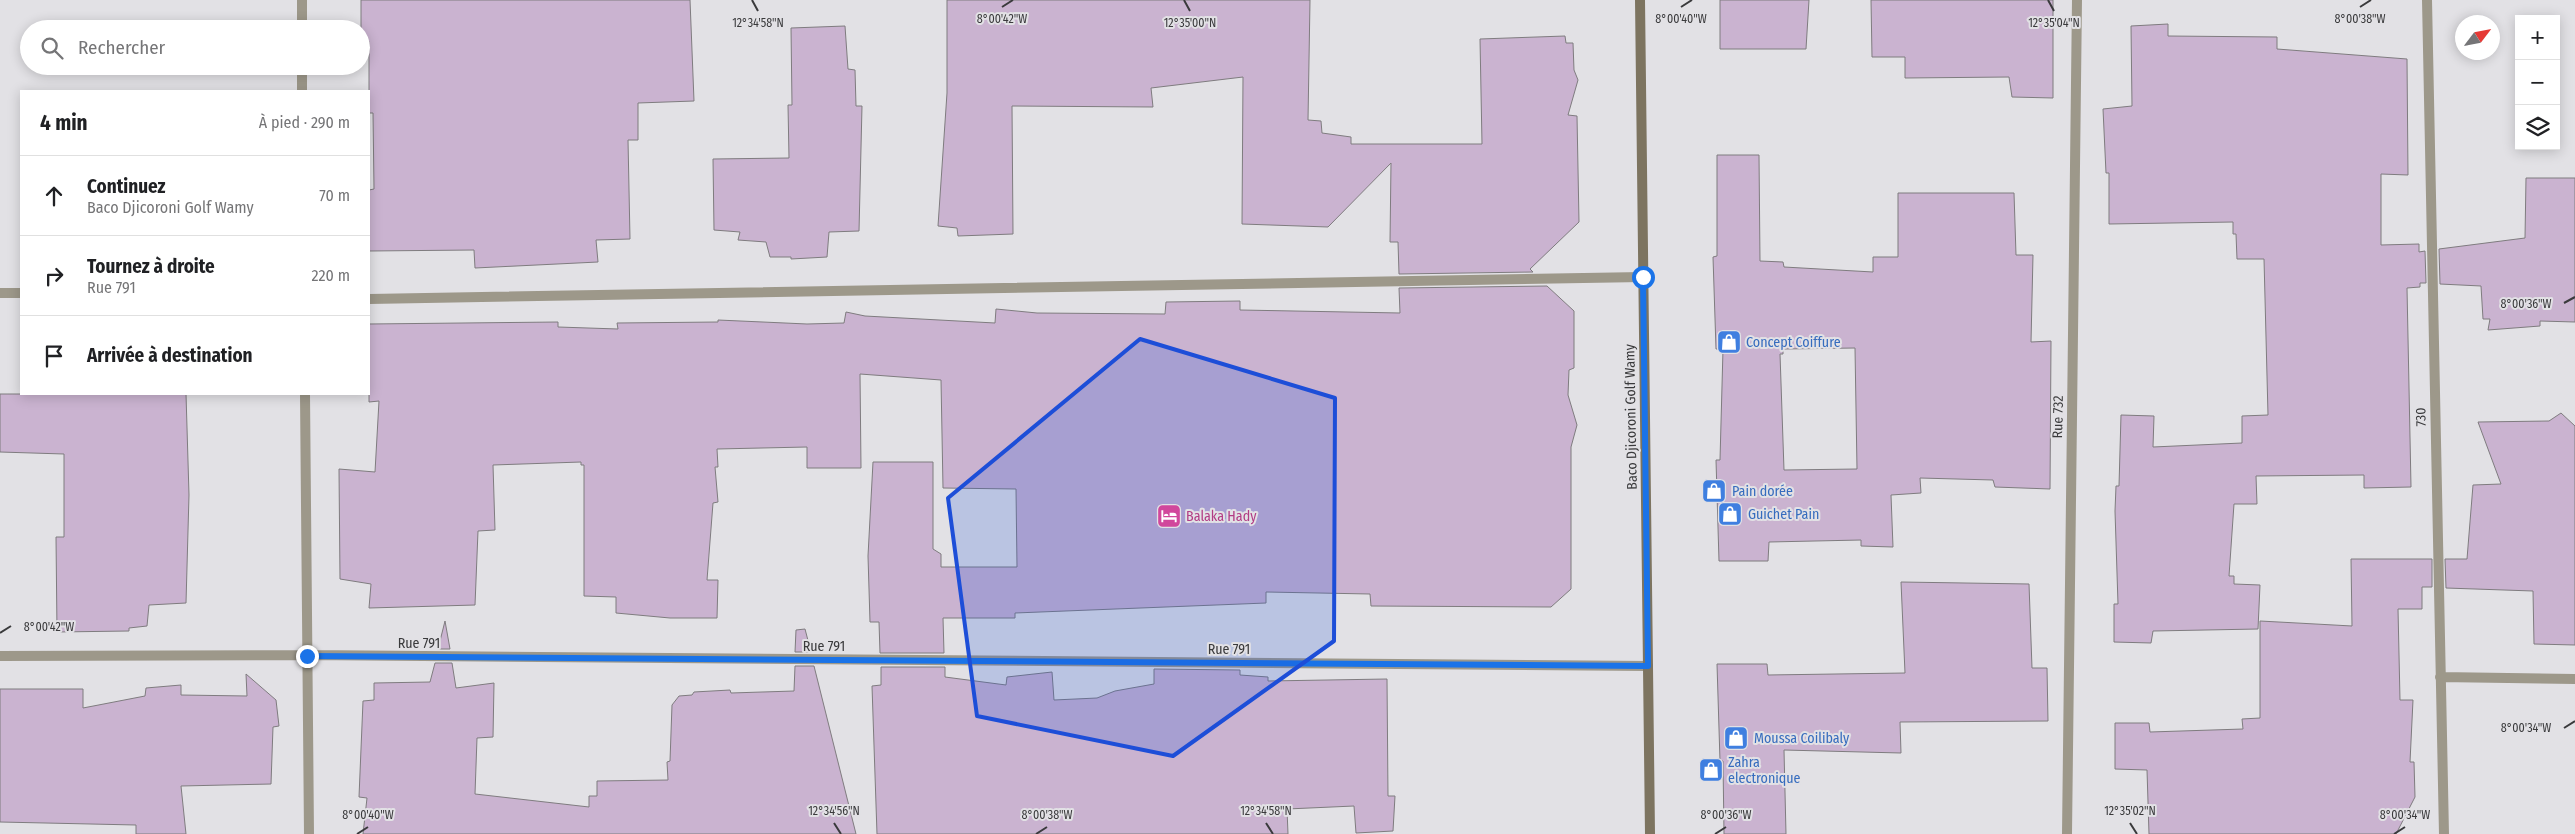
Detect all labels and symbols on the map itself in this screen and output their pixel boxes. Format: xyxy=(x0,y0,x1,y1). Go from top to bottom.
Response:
text: 8°00'42"W xyxy=(977,12,1027,26)
text: 8°00'40"W xyxy=(1655,12,1707,26)
text: 8°00'38"W xyxy=(2334,12,2386,26)
north arrow xyxy=(2455,15,2500,60)
text: 12°34'58"N xyxy=(732,16,784,30)
text: 12°35'00"N xyxy=(1164,16,1216,30)
text: 12°35'04"N xyxy=(2028,16,2080,30)
route start xyxy=(1632,266,1655,289)
text: 8°00'36"W xyxy=(2500,297,2552,311)
shop icon: Concept Coiffure xyxy=(1716,329,1742,355)
place label: Concept Coiffure xyxy=(1746,334,1841,351)
street label: Baco Djicoroni Golf Wamy xyxy=(1621,343,1641,490)
street label: Rue 732 xyxy=(2049,395,2067,439)
street label: 730 xyxy=(2412,407,2430,427)
shop icon: Pain dorée xyxy=(1701,478,1727,504)
place label: Pain dorée xyxy=(1732,483,1793,500)
shop icon: Guichet Pain xyxy=(1717,501,1743,527)
hotel icon: Balaka Hady xyxy=(1156,503,1182,529)
place label: Guichet Pain xyxy=(1748,506,1819,523)
place label: Balaka Hady xyxy=(1186,508,1257,525)
text: 8°00'42"W xyxy=(24,620,74,634)
street label: Rue 791 xyxy=(398,635,440,652)
street label: Rue 791 xyxy=(803,638,845,655)
street label: Rue 791 xyxy=(1208,641,1250,658)
route end xyxy=(296,645,319,668)
text: 8°00'34"W xyxy=(2501,721,2551,735)
shop icon: Moussa Coilibaly xyxy=(1723,725,1749,751)
place label: Moussa Coilibaly xyxy=(1754,730,1850,747)
place label: Zahra electronique xyxy=(1728,754,1801,787)
shop icon: Zahra electronique xyxy=(1698,757,1724,783)
text: 12°34'56"N xyxy=(808,804,860,818)
text: 12°34'58"N xyxy=(1240,804,1292,818)
text: 12°35'02"N xyxy=(2104,804,2156,818)
text: 8°00'40"W xyxy=(342,808,394,822)
text: 8°00'38"W xyxy=(1021,808,1073,822)
text: 8°00'36"W xyxy=(1700,808,1752,822)
text: 8°00'34"W xyxy=(2380,808,2430,822)

